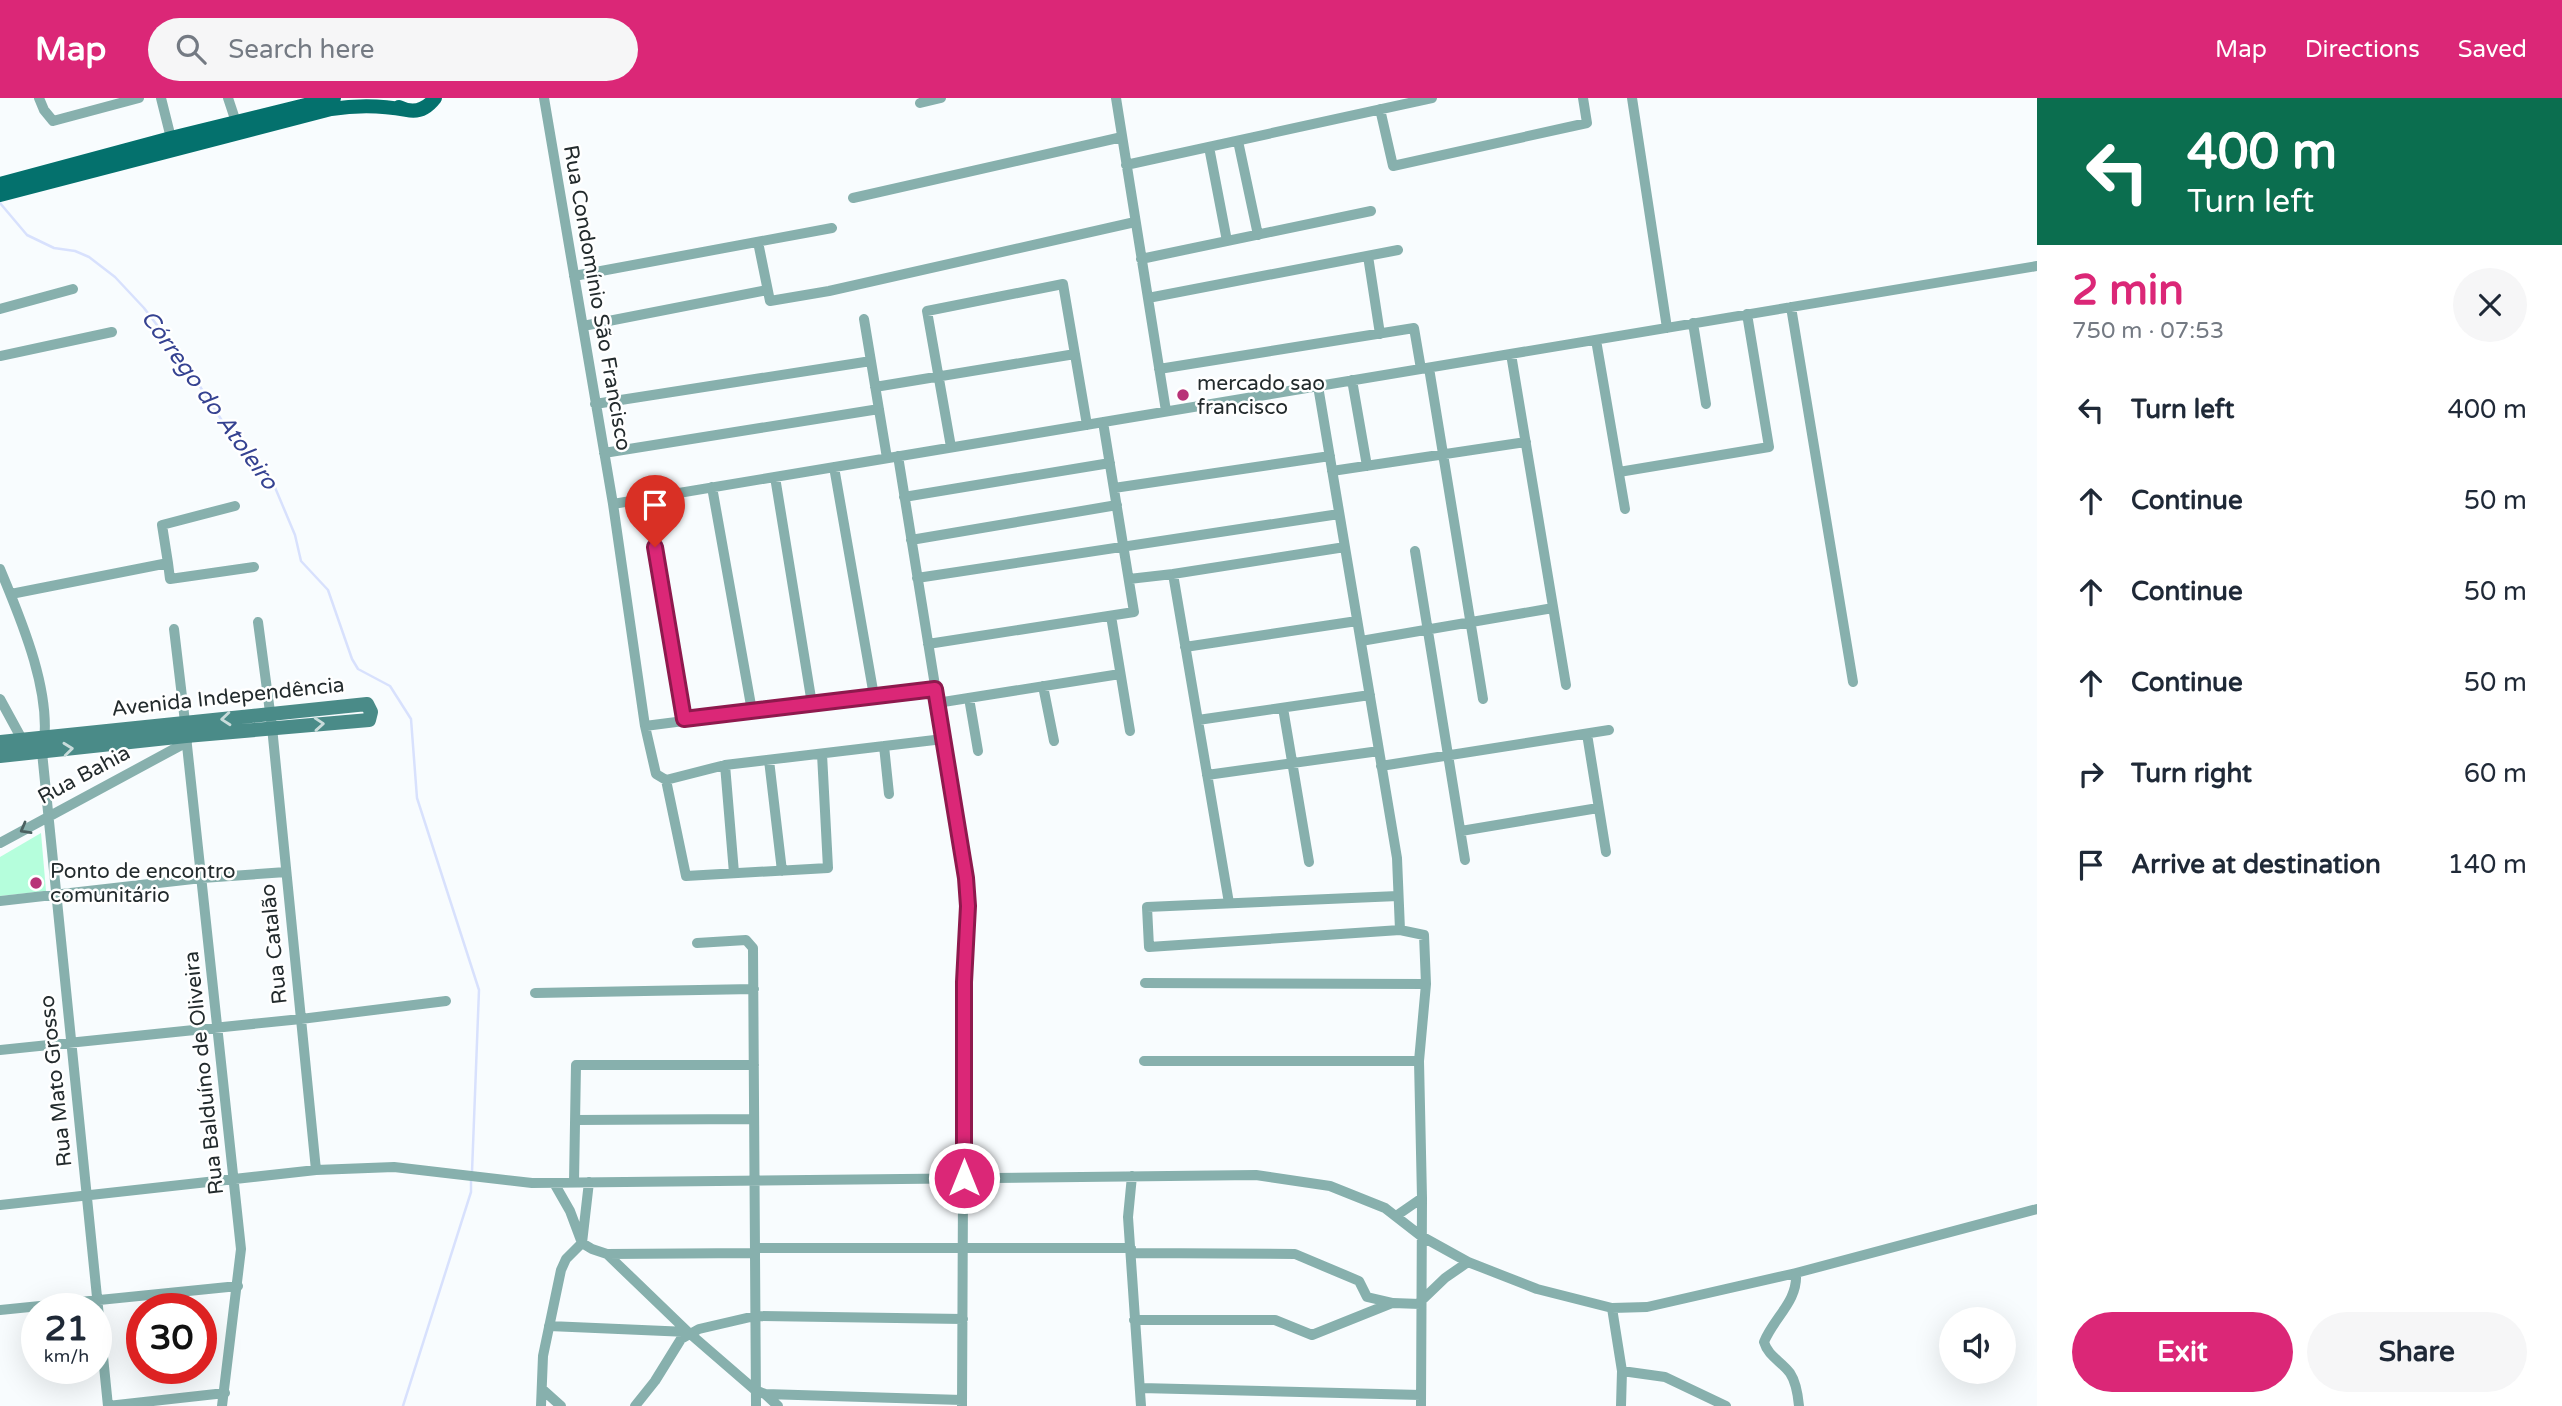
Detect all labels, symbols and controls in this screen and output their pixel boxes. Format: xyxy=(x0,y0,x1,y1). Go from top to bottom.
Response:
search box xyxy=(148,18,638,81)
text: Map xyxy=(35,30,106,69)
icon: search xyxy=(172,30,210,68)
text: Search here xyxy=(228,34,374,65)
text: Map xyxy=(2215,35,2267,64)
text: Directions xyxy=(2305,35,2420,64)
text: Saved xyxy=(2458,35,2527,64)
text: 400 m xyxy=(2187,123,2337,182)
icon: left xyxy=(2072,126,2163,217)
street label: Rua Condomínio São Francisco xyxy=(558,143,636,453)
text: Turn left xyxy=(2187,183,2314,221)
text: 2 min xyxy=(2072,265,2184,316)
button: close xyxy=(2453,268,2527,342)
water label: Córrego do Atoleiro xyxy=(134,305,284,496)
text: 750 m · 07:53 xyxy=(2072,317,2224,345)
place label: mercado sao francisco xyxy=(1197,371,1325,420)
marker: mercado sao francisco xyxy=(1175,387,1191,403)
icon: left xyxy=(2072,391,2110,429)
text: Turn left xyxy=(2131,394,2234,425)
text: 400 m xyxy=(2447,394,2527,425)
pin xyxy=(625,475,685,547)
icon: ahead xyxy=(2072,482,2110,520)
text: Continue xyxy=(2131,485,2243,516)
text: 50 m xyxy=(2464,485,2527,516)
icon: arrive xyxy=(636,486,674,524)
icon: ahead xyxy=(2072,573,2110,611)
text: Continue xyxy=(2131,576,2243,607)
text: 50 m xyxy=(2464,576,2527,607)
icon: ahead xyxy=(2072,664,2110,702)
text: Continue xyxy=(2131,667,2243,698)
text: 50 m xyxy=(2464,667,2527,698)
street label: Avenida Independência xyxy=(110,672,346,722)
one-way arrow xyxy=(220,711,231,726)
one-way arrow xyxy=(313,717,324,732)
street label: Rua Bahia xyxy=(33,740,135,810)
one-way arrow xyxy=(63,742,74,757)
icon: right xyxy=(2072,755,2110,793)
text: Turn right xyxy=(2131,758,2252,789)
text: 60 m xyxy=(2464,758,2527,789)
one-way arrow xyxy=(19,821,32,834)
icon: arrive xyxy=(2072,846,2110,884)
text: Arrive at destination xyxy=(2131,849,2381,880)
text: 140 m xyxy=(2447,849,2527,880)
place label: Ponto de encontro comunitário xyxy=(50,859,235,908)
marker: Ponto de encontro comunitário xyxy=(28,875,44,891)
street label: Rua Catalão xyxy=(255,883,293,1005)
street label: Rua Balduíno de Oliveira xyxy=(179,950,229,1196)
street label: Rua Mato Grosso xyxy=(35,994,77,1168)
position arrow xyxy=(927,1141,1001,1215)
speed limit sign: 30 xyxy=(126,1293,217,1384)
map controls xyxy=(1939,1307,2016,1384)
button: sound xyxy=(1939,1307,2016,1384)
text: 21 xyxy=(45,1308,88,1350)
button: Exit xyxy=(2072,1312,2293,1392)
button: Share xyxy=(2307,1312,2527,1392)
text: km/h xyxy=(44,1345,89,1367)

